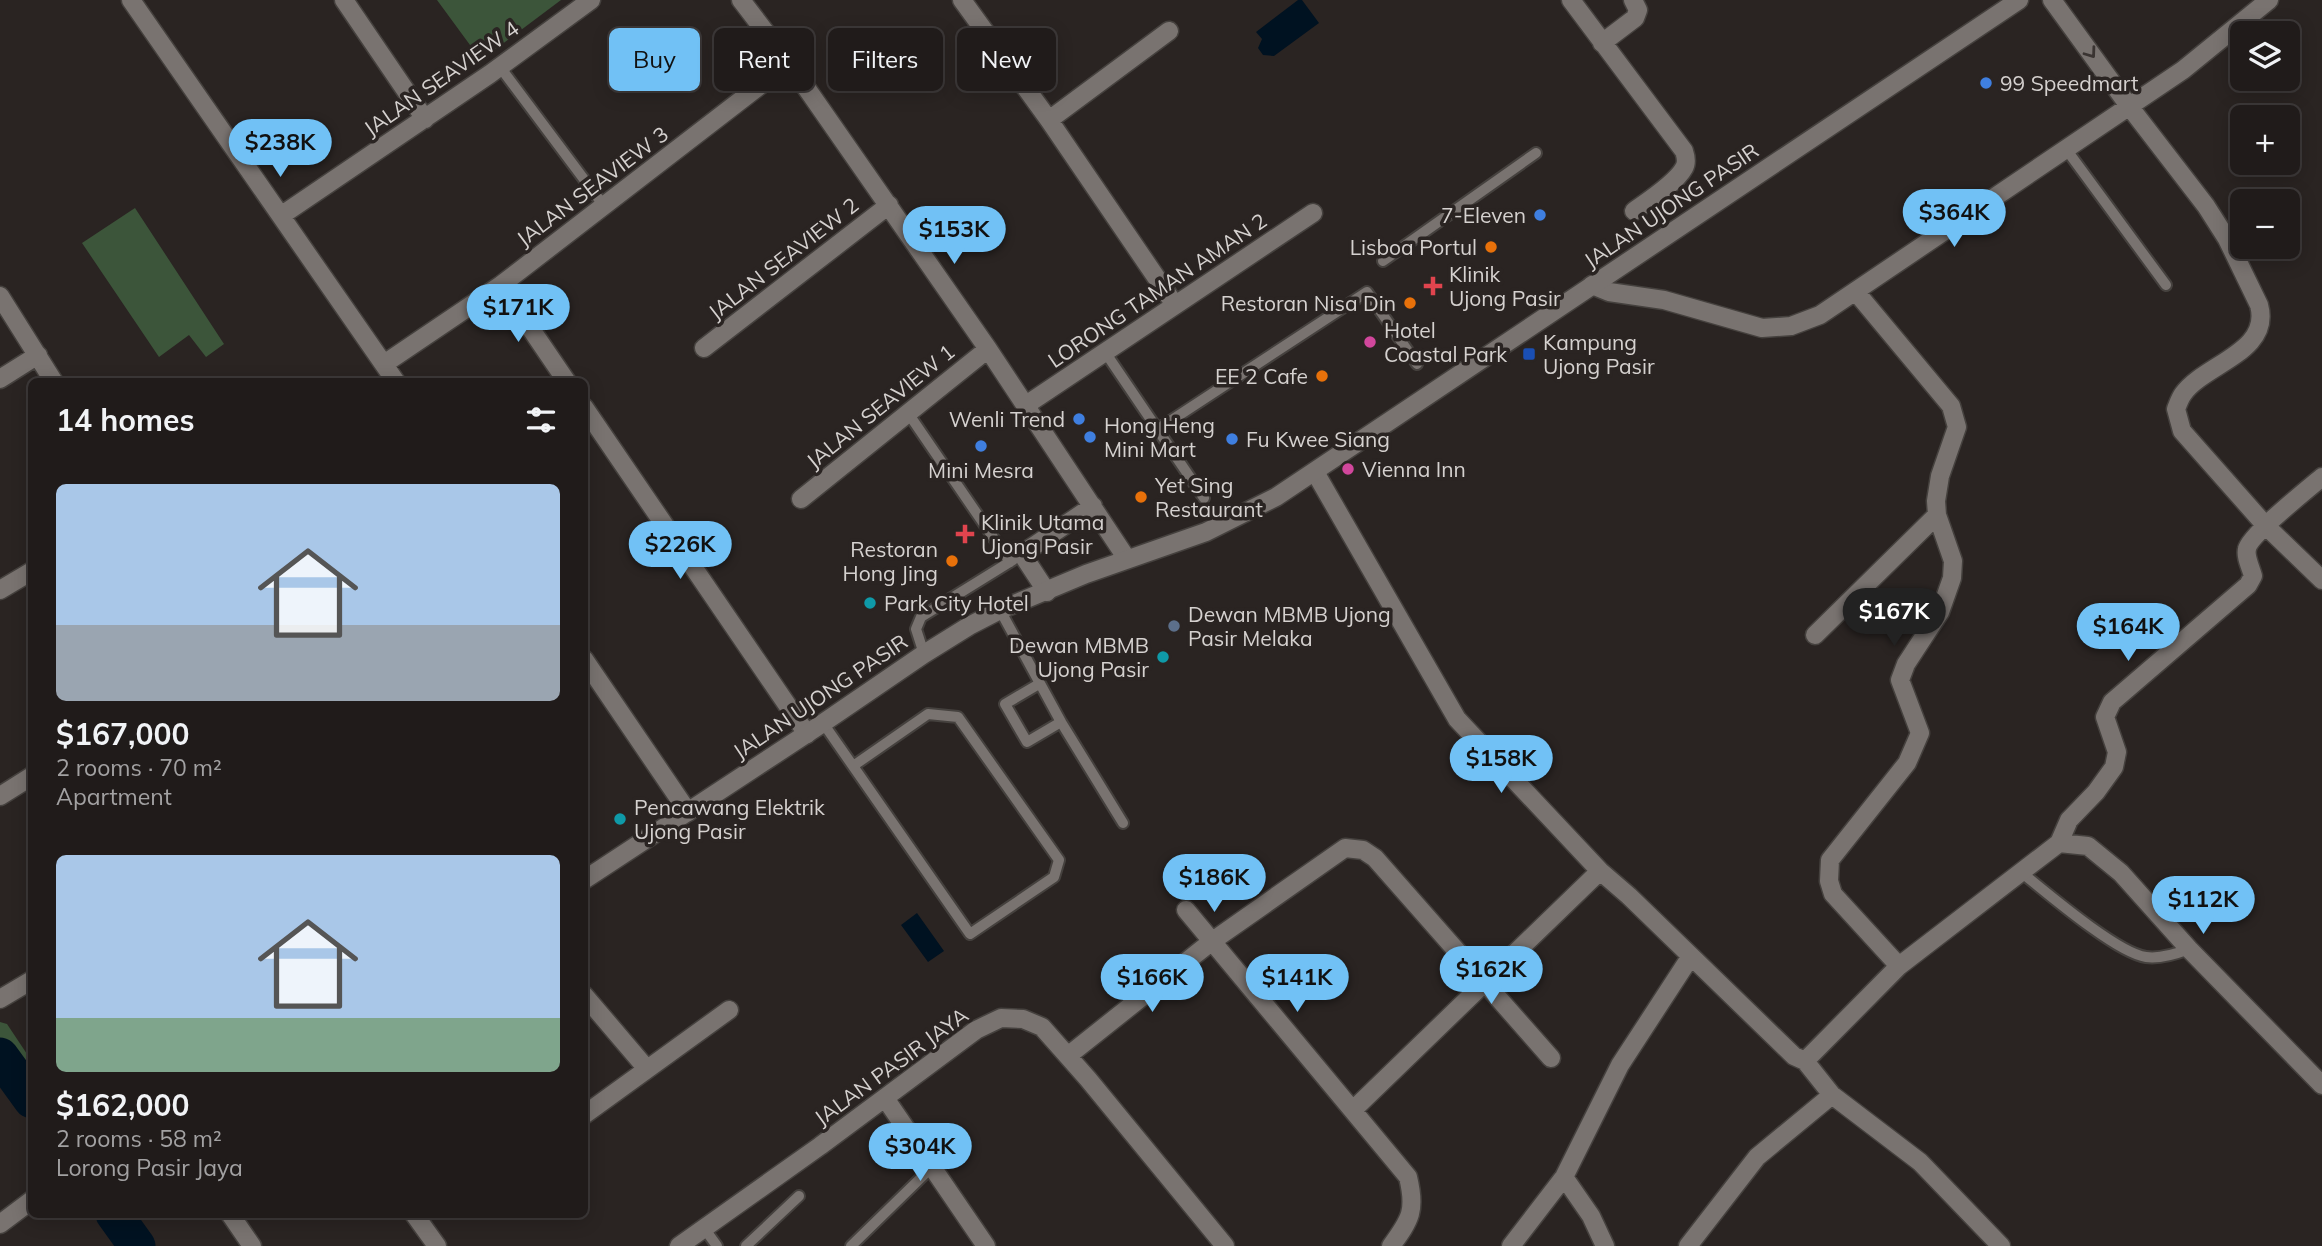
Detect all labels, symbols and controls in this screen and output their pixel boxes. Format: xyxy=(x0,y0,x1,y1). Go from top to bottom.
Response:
street label: JALAN SEAVIEW 4 xyxy=(359,15,524,141)
map controls xyxy=(2230,21,2300,259)
button: layers xyxy=(2230,21,2300,91)
chip: Buy xyxy=(609,28,700,91)
chip: Rent xyxy=(714,28,814,91)
chip: Filters xyxy=(828,28,943,91)
chip: New xyxy=(957,28,1056,91)
one-way arrow xyxy=(2083,45,2095,58)
place label: 99 Speedmart xyxy=(2000,70,2138,96)
marker: 99 Speedmart xyxy=(1978,75,1994,91)
button: + xyxy=(2230,105,2300,175)
pin: $238K xyxy=(231,120,329,179)
street label: JALAN SEAVIEW 3 xyxy=(511,121,673,251)
text: $238K xyxy=(245,127,315,156)
street label: JALAN UJONG PASIR xyxy=(1579,137,1763,273)
button: − xyxy=(2230,189,2300,259)
pin: $364K xyxy=(1905,190,2003,249)
street label: JALAN SEAVIEW 2 xyxy=(703,191,863,325)
text: $364K xyxy=(1919,197,1989,226)
place label: 7-Eleven xyxy=(1441,202,1526,228)
pin: $153K xyxy=(905,206,1003,266)
street label: LORONG TAMAN AMAN 2 xyxy=(1043,207,1271,373)
marker: 7-Eleven xyxy=(1532,207,1548,223)
text: $153K xyxy=(919,214,989,243)
place label: Lisboa Portul xyxy=(1350,234,1477,260)
marker: Lisboa Portul xyxy=(1483,239,1499,255)
place label: Klinik Ujong Pasir xyxy=(1449,261,1561,311)
marker: Klinik Ujong Pasir xyxy=(1423,276,1443,296)
pin: $171K xyxy=(469,284,567,344)
place label: Restoran Nisa Din xyxy=(1221,290,1396,316)
text: $171K xyxy=(483,292,553,321)
marker: Restoran Nisa Din xyxy=(1402,295,1418,311)
place label: Hotel Coastal Park xyxy=(1384,317,1507,367)
place label: Kampung Ujong Pasir xyxy=(1543,329,1655,379)
marker: Hotel Coastal Park xyxy=(1362,334,1378,350)
street label: JALAN SEAVIEW 1 xyxy=(801,338,959,474)
marker: Kampung Ujong Pasir xyxy=(1521,346,1537,362)
place label: EE 2 Cafe xyxy=(1215,363,1308,389)
marker: EE 2 Cafe xyxy=(1314,368,1330,384)
text: 14 homes xyxy=(56,401,195,439)
icon: filters xyxy=(522,401,560,439)
place label: Wenli Trend xyxy=(949,406,1065,432)
marker: Wenli Trend xyxy=(1071,411,1087,427)
place label: Hong Heng Mini Mart xyxy=(1104,412,1215,462)
place label: Fu Kwee Siang xyxy=(1246,426,1390,452)
marker: Hong Heng Mini Mart xyxy=(1082,429,1098,445)
marker: Fu Kwee Siang xyxy=(1224,431,1240,447)
marker: Mini Mesra xyxy=(973,438,989,454)
place label: Vienna Inn xyxy=(1362,456,1466,482)
place label: Mini Mesra xyxy=(928,457,1034,483)
marker: Vienna Inn xyxy=(1340,461,1356,477)
place label: Yet Sing Restaurant xyxy=(1154,472,1263,522)
marker: Yet Sing Restaurant xyxy=(1133,489,1149,505)
place label: Klinik Utama Ujong Pasir xyxy=(981,509,1104,559)
pin: $226K xyxy=(631,522,729,581)
marker: Klinik Utama Ujong Pasir xyxy=(955,524,975,544)
text: $226K xyxy=(645,529,715,558)
icon: home xyxy=(245,530,371,656)
place label: Restoran Hong Jing xyxy=(843,536,938,586)
marker: Restoran Hong Jing xyxy=(944,553,960,569)
pin: $167K xyxy=(1845,588,1943,648)
place label: Park City Hotel xyxy=(884,590,1029,616)
marker: Park City Hotel xyxy=(862,595,878,611)
text: $167K xyxy=(1859,596,1929,625)
place label: Dewan MBMB Ujong Pasir Melaka xyxy=(1188,601,1391,651)
pin: $164K xyxy=(2079,604,2177,663)
text: $164K xyxy=(2093,611,2163,640)
marker: Dewan MBMB Ujong Pasir Melaka xyxy=(1166,618,1182,634)
street label: JALAN UJONG PASIR xyxy=(728,628,912,764)
place label: Dewan MBMB Ujong Pasir xyxy=(1009,632,1149,682)
marker: Dewan MBMB Ujong Pasir xyxy=(1155,649,1171,665)
text: $167,000 xyxy=(56,715,189,753)
pin: $158K xyxy=(1452,736,1550,795)
text: $158K xyxy=(1466,743,1536,772)
text: 2 rooms · 70 m² xyxy=(56,753,222,782)
text: Apartment xyxy=(56,782,172,811)
place label: Pencawang Elektrik Ujong Pasir xyxy=(634,794,825,844)
marker: Pencawang Elektrik Ujong Pasir xyxy=(612,811,628,827)
pin: $186K xyxy=(1165,855,1263,914)
text: $186K xyxy=(1179,862,1249,891)
pin: $112K xyxy=(2154,876,2252,936)
text: $112K xyxy=(2168,884,2238,913)
icon: home xyxy=(245,901,371,1027)
pin: $162K xyxy=(1442,946,1540,1006)
pin: $166K xyxy=(1103,954,1201,1014)
pin: $141K xyxy=(1248,954,1346,1014)
text: $162K xyxy=(1456,954,1526,983)
text: $166K xyxy=(1117,962,1187,991)
text: $141K xyxy=(1262,962,1332,991)
street label: JALAN PASIR JAYA xyxy=(809,1001,973,1131)
text: $162,000 xyxy=(56,1086,189,1124)
text: 2 rooms · 58 m² xyxy=(56,1124,222,1153)
pin: $304K xyxy=(871,1124,969,1183)
text: $304K xyxy=(885,1131,955,1160)
text: Lorong Pasir Jaya xyxy=(56,1153,243,1182)

